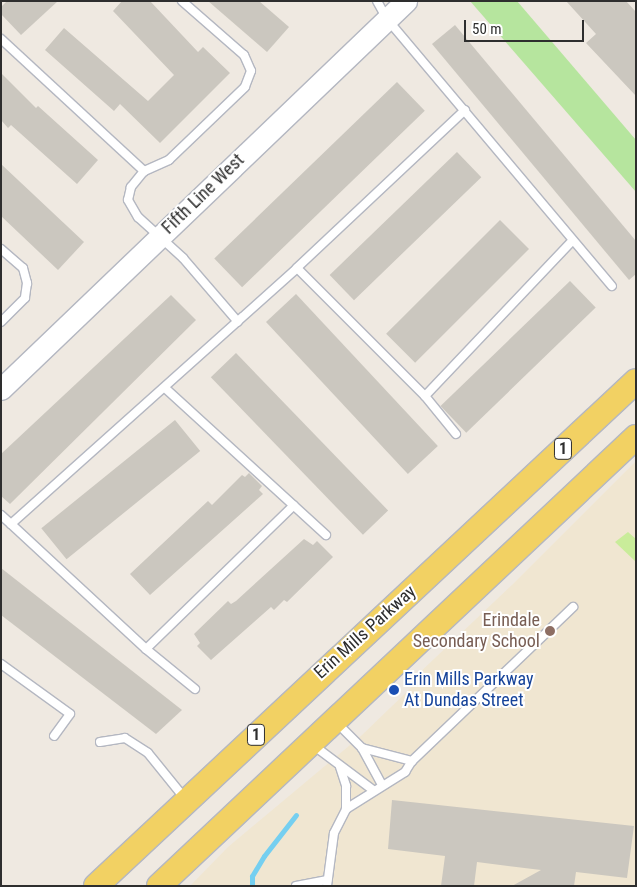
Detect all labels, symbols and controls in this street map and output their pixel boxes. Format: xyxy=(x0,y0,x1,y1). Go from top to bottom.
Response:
scale bar xyxy=(467,10,587,42)
text: 50 m xyxy=(472,20,502,38)
street label: Fifth Line West xyxy=(157,149,249,239)
road number: 1 xyxy=(553,436,573,462)
street label: Erin Mills Parkway xyxy=(310,581,420,683)
place label: Erindale Secondary School xyxy=(413,610,540,652)
marker: Erindale Secondary School xyxy=(544,625,556,637)
place label: Erin Mills Parkway At Dundas Street xyxy=(404,669,534,712)
marker: Erin Mills Parkway At Dundas Street xyxy=(388,684,400,696)
road number: 1 xyxy=(246,722,266,748)

